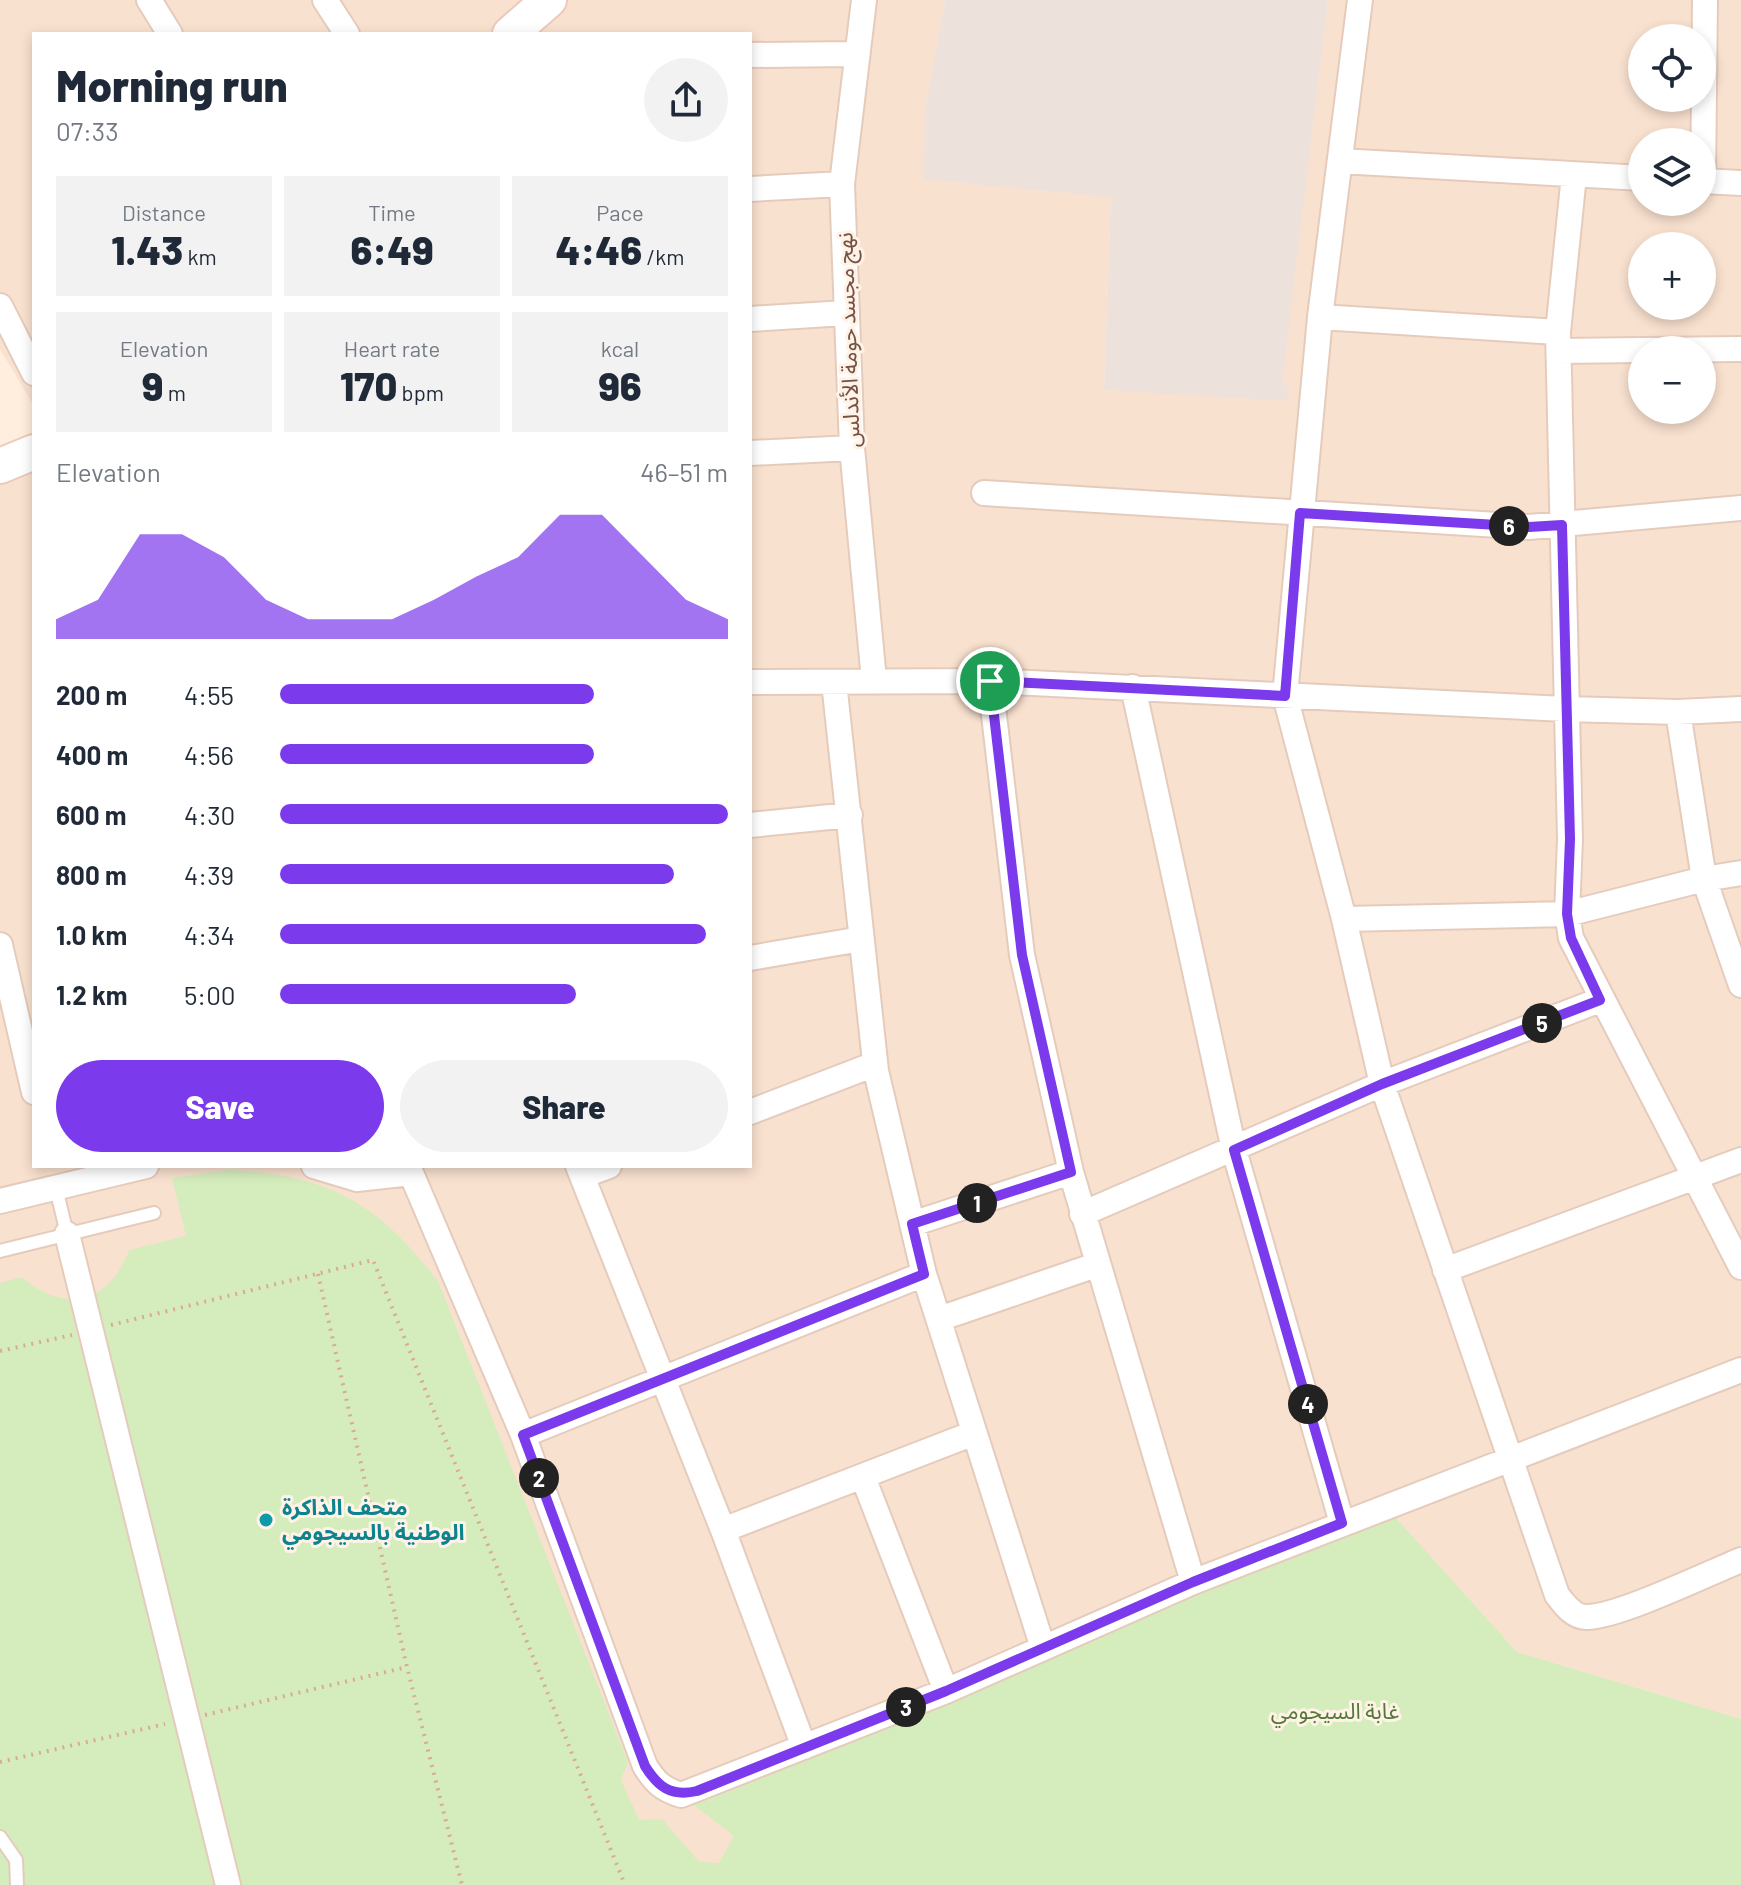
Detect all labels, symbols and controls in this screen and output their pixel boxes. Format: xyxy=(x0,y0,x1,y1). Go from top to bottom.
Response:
map controls xyxy=(1628,24,1716,424)
button: locate xyxy=(1628,24,1716,112)
text: Morning run xyxy=(56,58,288,111)
button: share xyxy=(644,58,728,142)
text: 07:33 xyxy=(56,115,119,146)
button: layers xyxy=(1628,128,1716,216)
text: Distance xyxy=(122,199,206,225)
text: Time xyxy=(368,199,416,225)
text: Pace xyxy=(596,199,644,225)
text: 1.43 xyxy=(111,225,183,273)
text: 6:49 xyxy=(350,225,434,273)
text: 4:46 xyxy=(555,225,642,273)
street label: نهج مجسد حومة الأندلس xyxy=(830,232,869,448)
button: + xyxy=(1628,232,1716,320)
text: km xyxy=(183,243,217,269)
text: /km xyxy=(642,243,685,269)
text: Elevation xyxy=(120,335,208,361)
text: Heart rate xyxy=(344,335,440,361)
text: kcal xyxy=(601,335,639,361)
button: − xyxy=(1628,336,1716,424)
text: 9 xyxy=(142,361,163,409)
text: 170 xyxy=(340,361,397,409)
text: 96 xyxy=(598,361,642,409)
text: m xyxy=(163,379,186,405)
text: bpm xyxy=(397,379,444,405)
text: Elevation xyxy=(56,456,161,487)
text: 46–51 m xyxy=(640,456,728,487)
pin: 6 xyxy=(1489,506,1529,546)
text: 6 xyxy=(1503,513,1515,539)
pin xyxy=(956,647,1024,715)
icon: arrive xyxy=(968,659,1012,703)
text: 200 m xyxy=(56,679,127,710)
text: 4:55 xyxy=(184,679,234,710)
text: 400 m xyxy=(56,739,128,770)
text: 4:56 xyxy=(184,739,234,770)
text: 600 m xyxy=(56,799,127,830)
text: 4:30 xyxy=(184,799,235,830)
text: 800 m xyxy=(56,859,127,890)
text: 4:39 xyxy=(184,859,234,890)
text: 1.0 km xyxy=(56,919,127,950)
text: 4:34 xyxy=(184,919,235,950)
text: 1.2 km xyxy=(56,979,128,1010)
text: 5:00 xyxy=(184,979,236,1010)
pin: 5 xyxy=(1522,1003,1562,1043)
text: 5 xyxy=(1536,1010,1548,1036)
button: Save xyxy=(56,1060,384,1152)
button: Share xyxy=(400,1060,728,1152)
pin: 1 xyxy=(957,1183,997,1223)
text: 1 xyxy=(973,1190,981,1216)
pin: 4 xyxy=(1288,1384,1328,1424)
text: 4 xyxy=(1301,1391,1315,1417)
pin: 2 xyxy=(519,1458,559,1498)
text: 2 xyxy=(533,1465,545,1491)
place label: متحف الذاكرة الوطنية بالسيجومي xyxy=(282,1493,465,1550)
marker: متحف الذاكرة الوطنية بالسيجومي xyxy=(257,1511,275,1529)
pin: 3 xyxy=(886,1687,926,1727)
text: 3 xyxy=(900,1694,912,1720)
park label: غابة السيجومي xyxy=(1271,1697,1399,1728)

